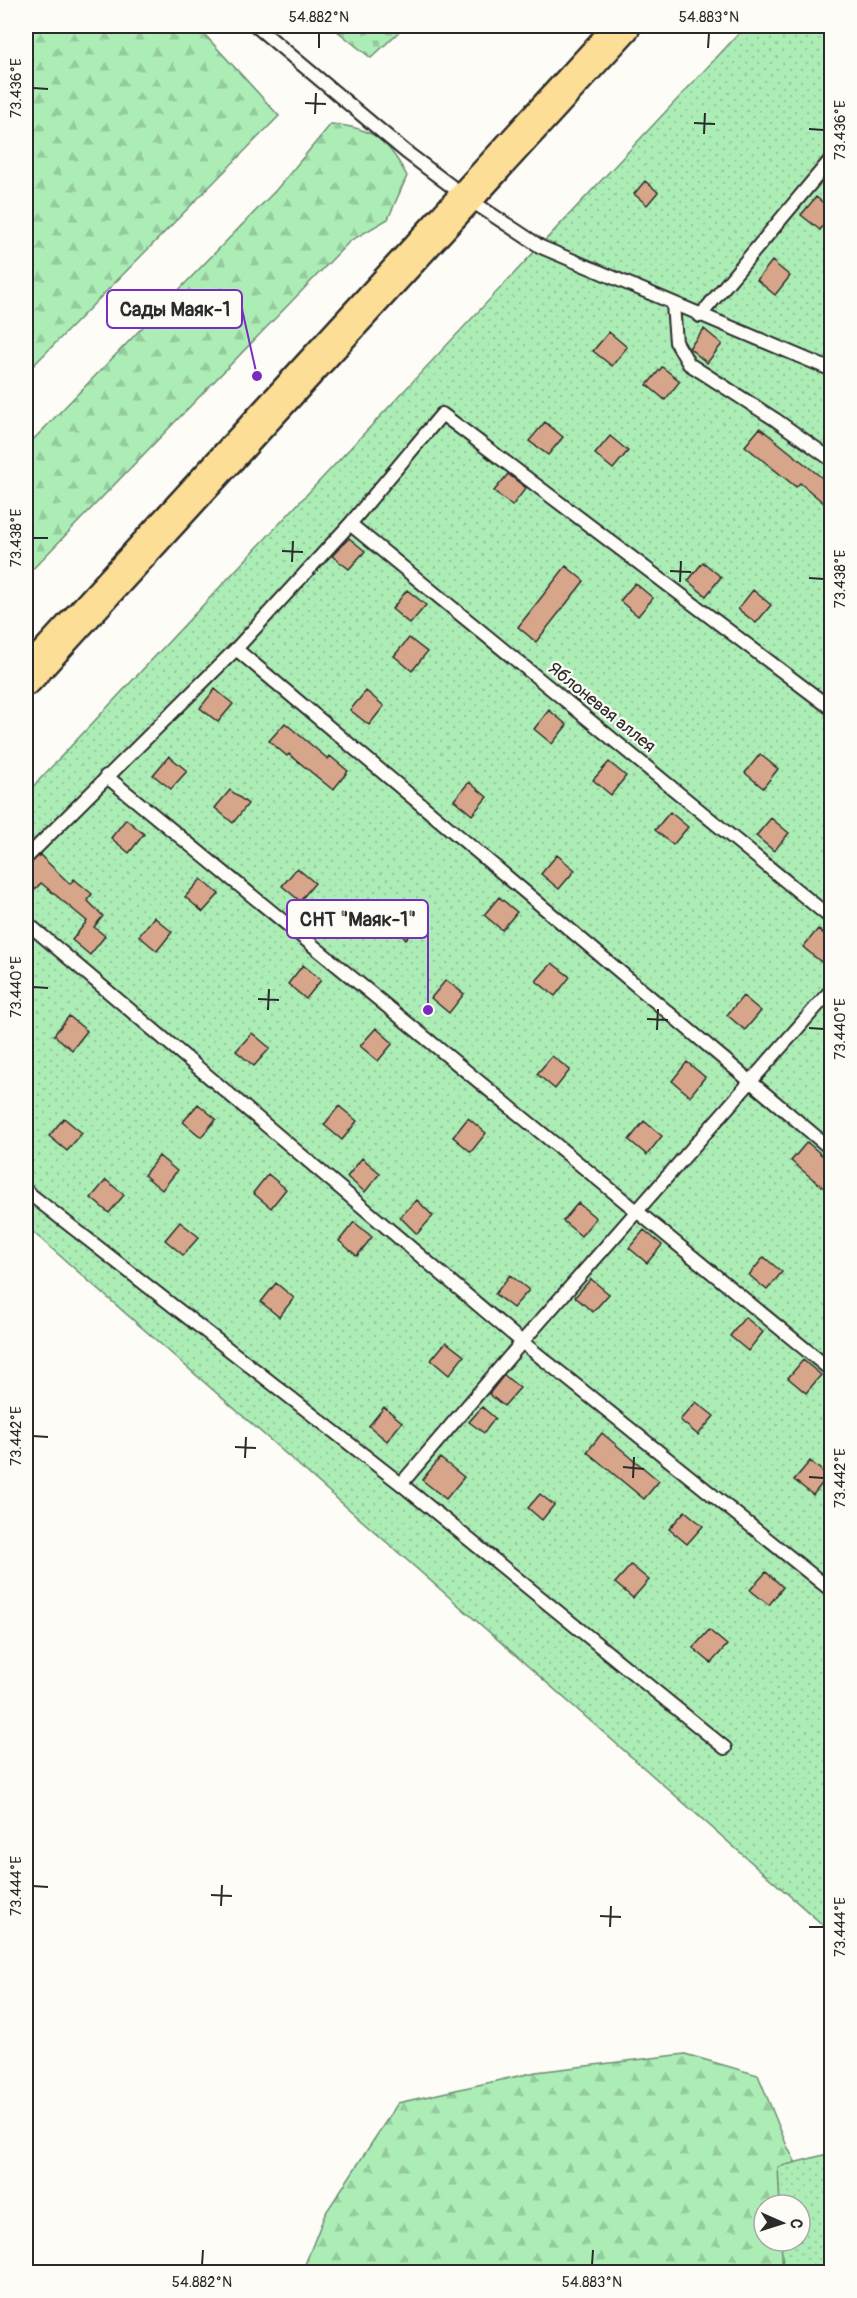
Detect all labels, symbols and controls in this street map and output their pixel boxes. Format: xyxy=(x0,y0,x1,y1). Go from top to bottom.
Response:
text: 54.882°N xyxy=(289,8,349,27)
text: 54.883°N xyxy=(679,8,739,27)
text: 73.436°E xyxy=(7,58,26,118)
text: 73.436°E xyxy=(831,100,850,160)
callout: Сады Маяк-1 xyxy=(107,290,242,328)
text: Сады Маяк-1 xyxy=(120,297,230,322)
text: 73.438°E xyxy=(7,509,26,567)
text: 73.438°E xyxy=(831,550,850,608)
street label: Яблоневая аллея xyxy=(543,657,660,758)
callout: СНТ "Маяк-1" xyxy=(287,900,428,938)
text: СНТ "Маяк-1" xyxy=(300,907,416,932)
text: 73.440°E xyxy=(7,956,26,1018)
text: 73.440°E xyxy=(831,998,850,1060)
text: 73.442°E xyxy=(7,1406,26,1466)
text: 73.442°E xyxy=(831,1448,850,1508)
text: 73.444°E xyxy=(7,1856,26,1916)
text: 73.444°E xyxy=(831,1897,850,1957)
north arrow xyxy=(752,2193,812,2253)
text: С xyxy=(786,2218,806,2229)
text: 54.882°N xyxy=(172,2273,232,2292)
text: 54.883°N xyxy=(562,2273,622,2292)

